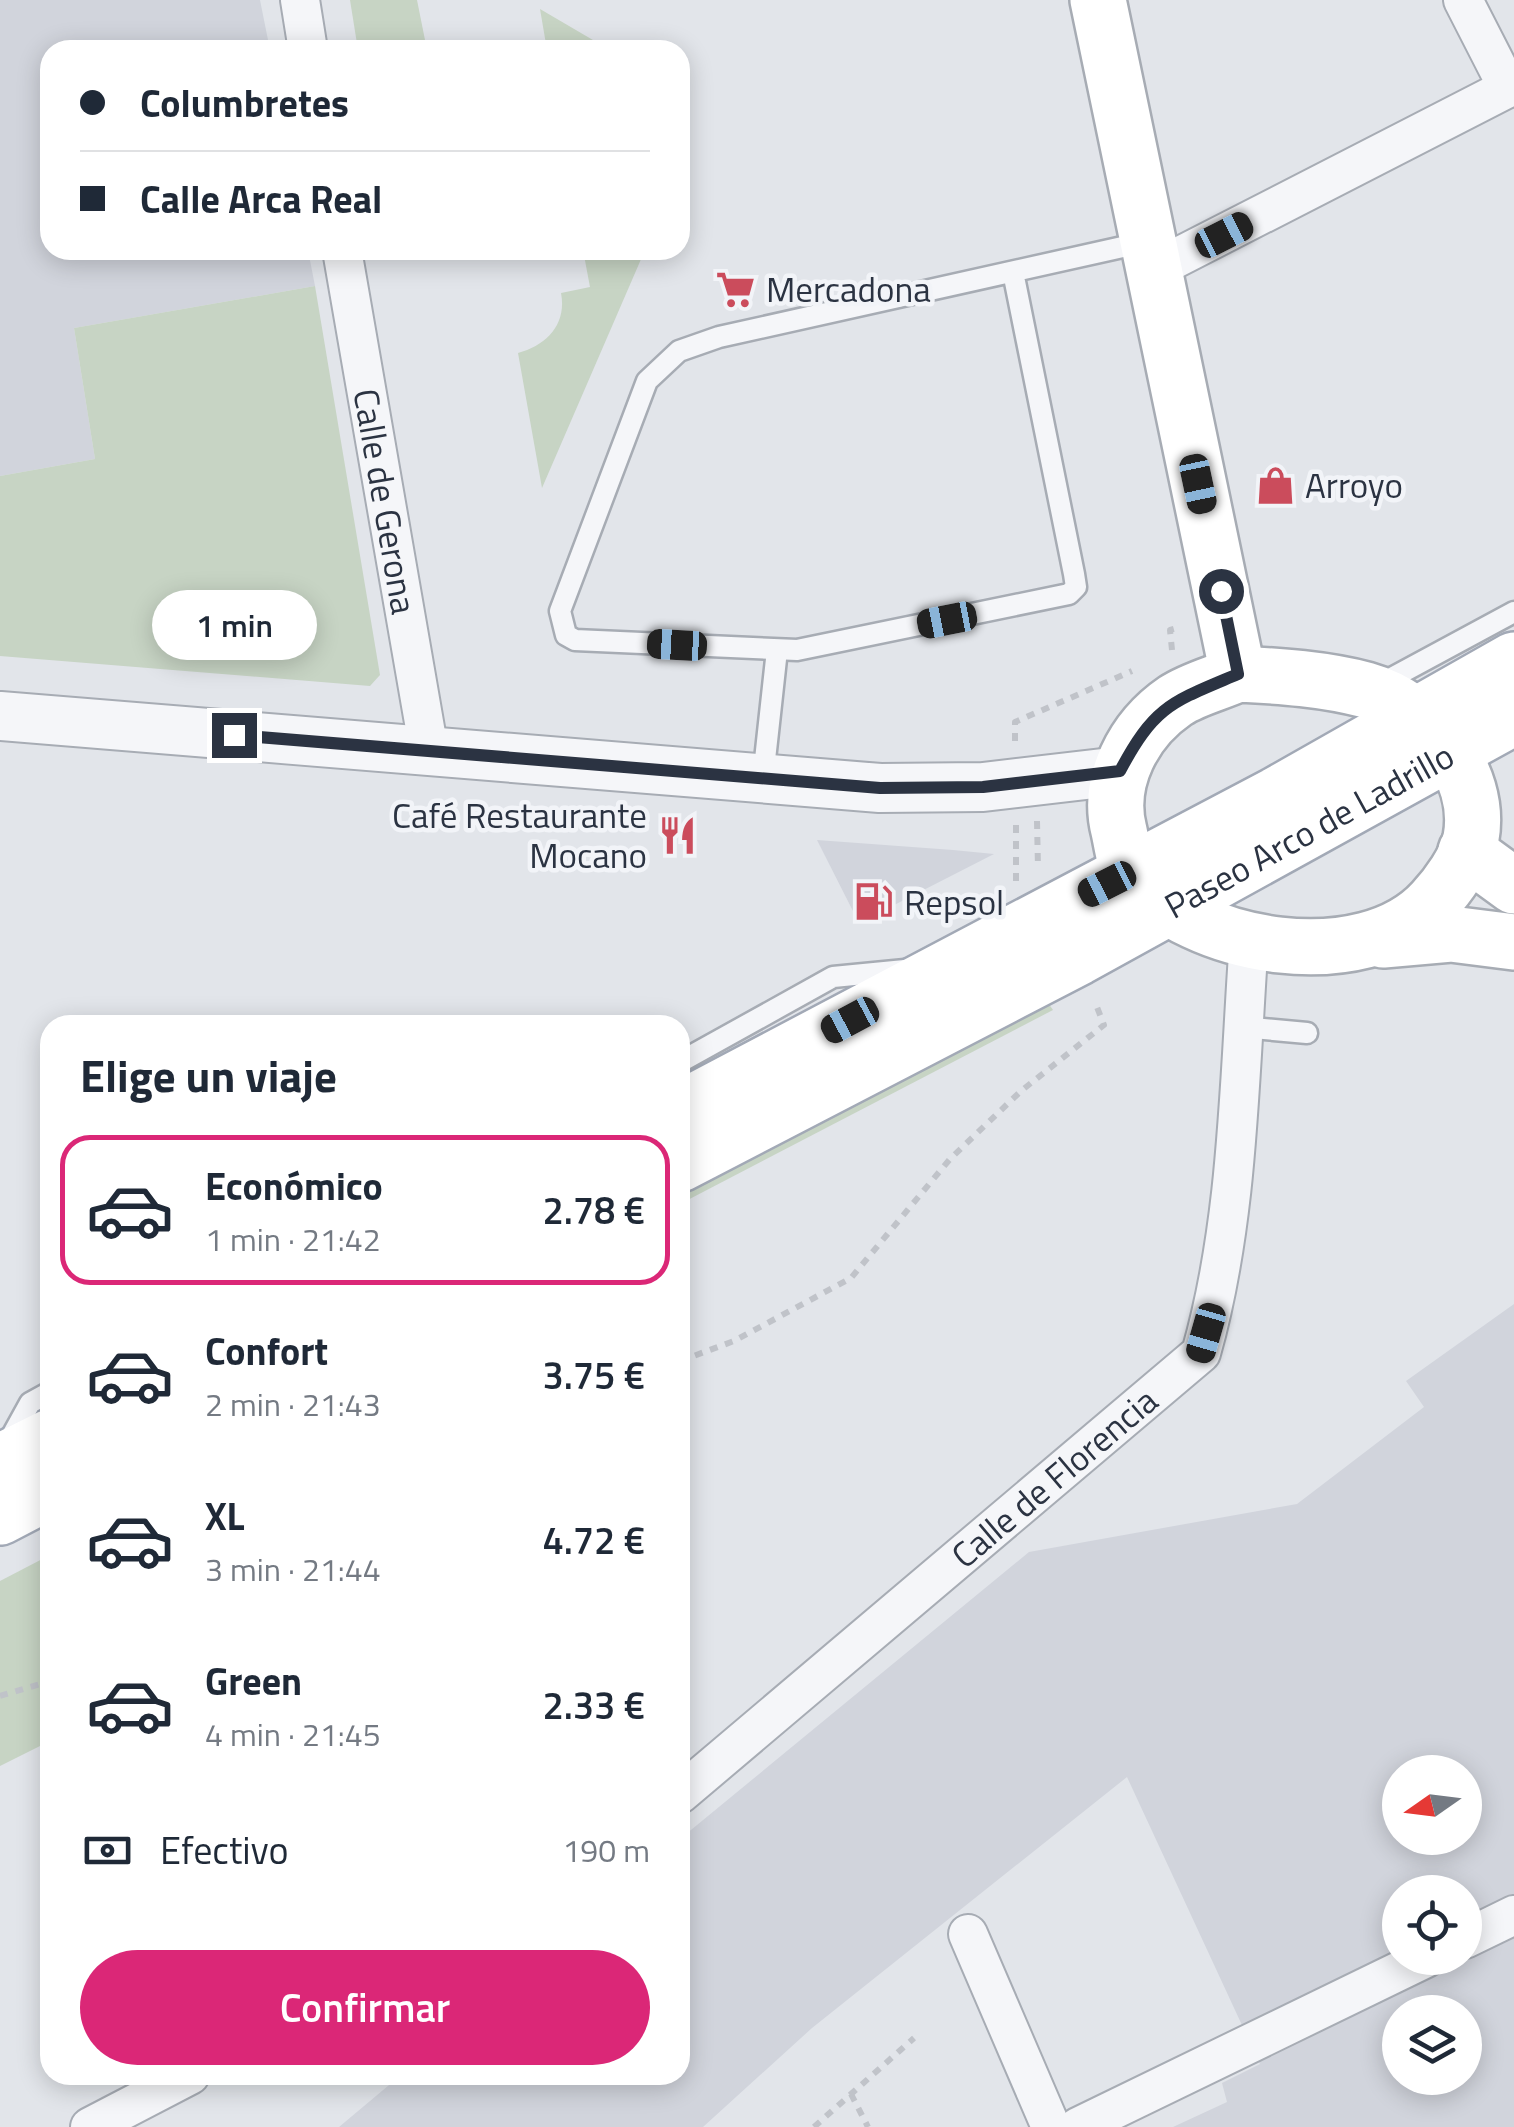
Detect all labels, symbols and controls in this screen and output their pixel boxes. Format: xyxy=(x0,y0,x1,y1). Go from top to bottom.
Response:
text: Columbretes xyxy=(140,74,349,132)
text: Calle Arca Real xyxy=(140,170,382,228)
car xyxy=(1190,208,1258,262)
place label: Mercadona xyxy=(766,262,931,316)
supermarket icon: Mercadona xyxy=(715,268,757,310)
street label: Calle de Gerona xyxy=(340,384,432,618)
car xyxy=(1177,452,1219,516)
place label: Arroyo xyxy=(1305,458,1403,512)
shop icon: Arroyo xyxy=(1254,464,1296,506)
route start xyxy=(1199,569,1244,614)
callout: 1 min xyxy=(152,590,316,660)
car xyxy=(915,600,979,640)
text: 1 min xyxy=(196,601,273,649)
car xyxy=(646,628,708,662)
route end xyxy=(212,713,257,758)
street label: Paseo Arco de Ladrillo xyxy=(1154,728,1463,932)
place label: Café Restaurante Mocano xyxy=(392,788,647,882)
restaurant icon: Café Restaurante Mocano xyxy=(656,814,698,856)
car xyxy=(1073,857,1141,911)
place label: Repsol xyxy=(904,875,1004,929)
fuel station icon: Repsol xyxy=(853,881,895,923)
car xyxy=(816,993,884,1047)
text: Elige un viaje xyxy=(80,1041,337,1109)
text: Económico xyxy=(205,1157,383,1215)
icon: car xyxy=(85,1165,175,1255)
text: 2.78 € xyxy=(542,1181,645,1239)
text: 1 min · 21:42 xyxy=(205,1215,381,1263)
car xyxy=(1183,1300,1229,1366)
text: Confort xyxy=(205,1322,328,1380)
icon: car xyxy=(85,1330,175,1420)
text: 3.75 € xyxy=(542,1346,645,1404)
street label: Calle de Florencia xyxy=(939,1374,1169,1581)
text: 2 min · 21:43 xyxy=(205,1380,381,1428)
text: XL xyxy=(205,1487,245,1545)
icon: car xyxy=(85,1495,175,1585)
text: 4.72 € xyxy=(542,1511,645,1569)
text: 3 min · 21:44 xyxy=(205,1545,381,1593)
text: Green xyxy=(205,1652,302,1710)
icon: car xyxy=(85,1660,175,1750)
text: 2.33 € xyxy=(542,1676,645,1734)
text: 4 min · 21:45 xyxy=(205,1710,381,1758)
north arrow xyxy=(1382,1755,1482,1855)
map controls xyxy=(1382,1755,1482,2095)
text: Efectivo xyxy=(160,1821,289,1879)
icon: cash xyxy=(80,1823,135,1878)
text: 190 m xyxy=(562,1826,650,1874)
button: locate xyxy=(1382,1875,1482,1975)
button: Confirmar xyxy=(80,1950,650,2065)
button: layers xyxy=(1382,1995,1482,2095)

